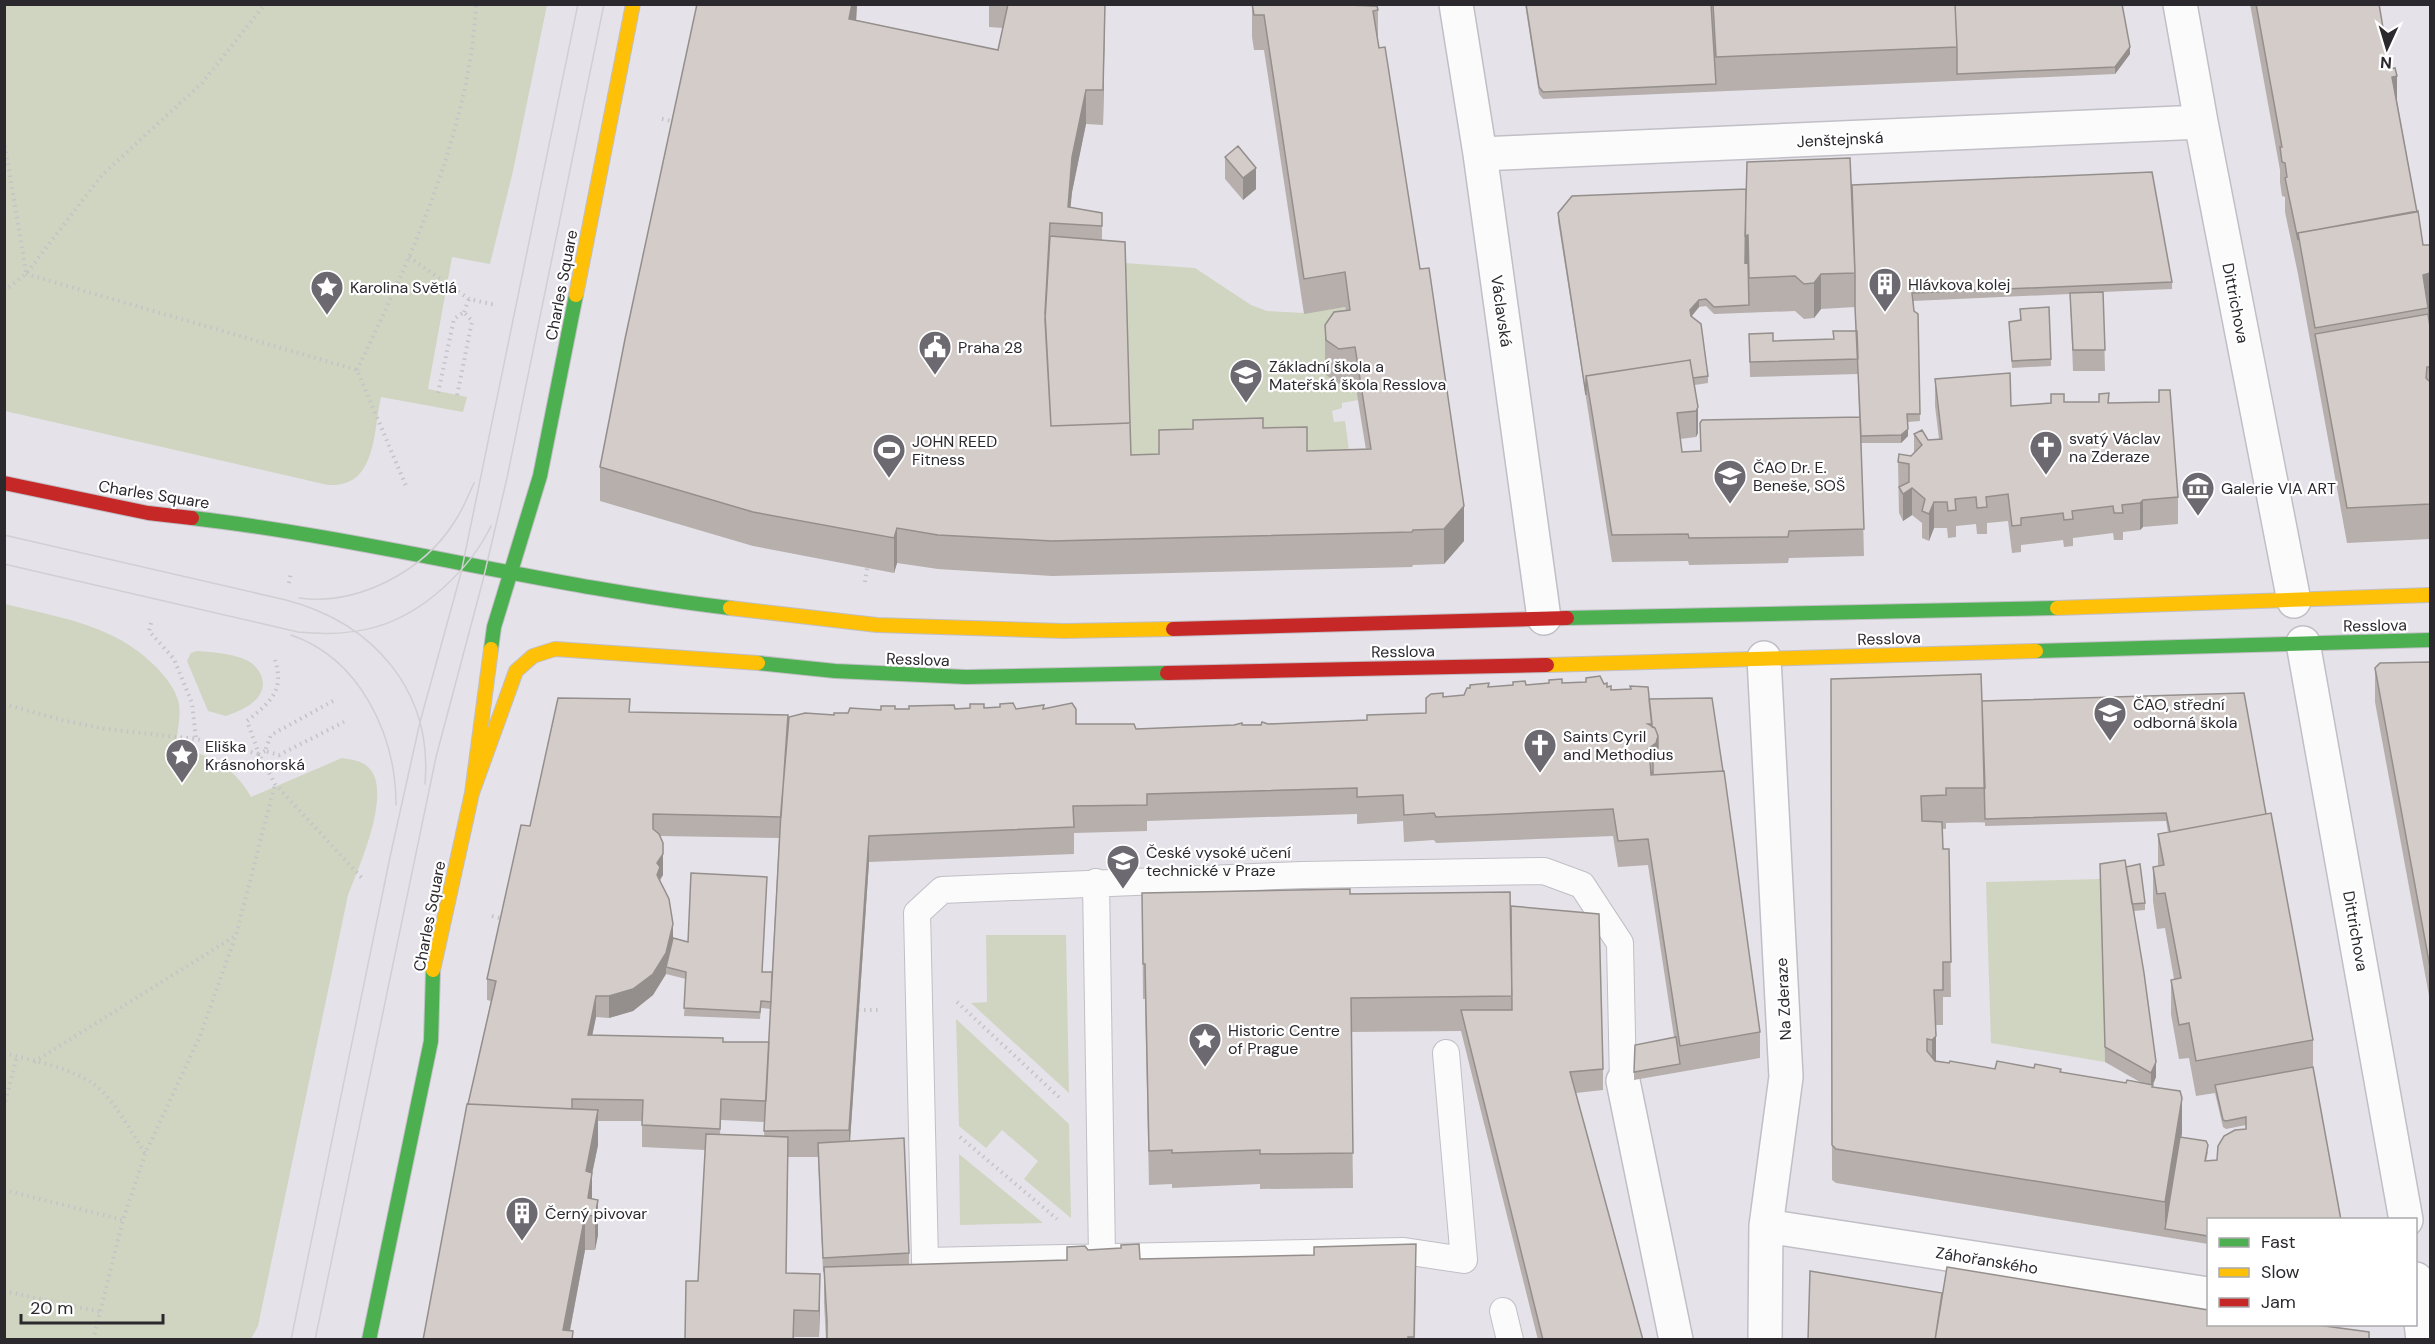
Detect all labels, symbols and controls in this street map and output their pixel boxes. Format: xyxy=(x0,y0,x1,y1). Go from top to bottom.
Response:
north arrow xyxy=(2357,18,2417,78)
text: N xyxy=(2379,52,2393,73)
street label: Jenštejnská xyxy=(1796,127,1884,152)
street label: Charles Square xyxy=(540,228,582,342)
street label: Dittrichova xyxy=(2217,261,2254,345)
building icon: Hlávkova kolej xyxy=(1867,266,1903,313)
place icon: Karolina Světlá xyxy=(309,269,345,316)
street label: Václavská xyxy=(1486,274,1517,348)
place label: Hlávkova kolej xyxy=(1908,274,2010,295)
place label: Karolina Světlá xyxy=(350,277,457,298)
public building icon: Praha 28 xyxy=(917,329,953,376)
place label: Praha 28 xyxy=(958,337,1023,358)
place label: Základní škola a Mateřská škola Resslova xyxy=(1269,356,1446,395)
school or university icon: Základní škola a Mateřská škola Resslova xyxy=(1228,357,1264,404)
place label: svatý Václav na Zderaze xyxy=(2069,428,2161,467)
church icon: svatý Václav na Zderaze xyxy=(2028,429,2064,476)
place label: JOHN REED Fitness xyxy=(912,431,997,470)
sports icon: JOHN REED Fitness xyxy=(871,432,907,479)
place label: ČAO Dr. E. Beneše, SOŠ xyxy=(1753,457,1845,496)
school or university icon: ČAO Dr. E. Beneše, SOŠ xyxy=(1712,458,1748,505)
museum icon: Galerie VIA ART xyxy=(2180,470,2216,517)
street label: Charles Square xyxy=(97,475,211,514)
place label: Galerie VIA ART xyxy=(2221,478,2336,499)
street label: Resslova xyxy=(2343,614,2407,637)
street label: Resslova xyxy=(1857,627,1921,650)
street label: Resslova xyxy=(1371,640,1435,663)
street label: Resslova xyxy=(886,648,950,671)
place label: ČAO, střední odborná škola xyxy=(2133,694,2237,733)
school or university icon: ČAO, střední odborná škola xyxy=(2092,695,2128,742)
place label: Saints Cyril and Methodius xyxy=(1563,726,1673,765)
church icon: Saints Cyril and Methodius xyxy=(1522,727,1558,774)
place label: Eliška Krásnohorská xyxy=(205,736,305,775)
place icon: Eliška Krásnohorská xyxy=(164,737,200,784)
place label: České vysoké učení technické v Praze xyxy=(1146,842,1291,881)
school or university icon: České vysoké učení technické v Praze xyxy=(1105,843,1141,890)
street label: Charles Square xyxy=(408,859,450,973)
street label: Dittrichova xyxy=(2338,889,2373,973)
street label: Na Zderaze xyxy=(1771,957,1796,1041)
place label: Historic Centre of Prague xyxy=(1228,1020,1340,1059)
place icon: Historic Centre of Prague xyxy=(1187,1021,1223,1068)
building icon: Černý pivovar xyxy=(504,1195,540,1242)
place label: Černý pivovar xyxy=(545,1203,647,1224)
legend xyxy=(2207,1218,2417,1326)
text: Fast xyxy=(2261,1230,2296,1254)
street label: Záhořanského xyxy=(1934,1242,2040,1279)
text: Slow xyxy=(2261,1260,2300,1284)
scale bar xyxy=(21,1287,164,1325)
text: Jam xyxy=(2261,1290,2296,1314)
text: 20 m xyxy=(30,1296,73,1320)

